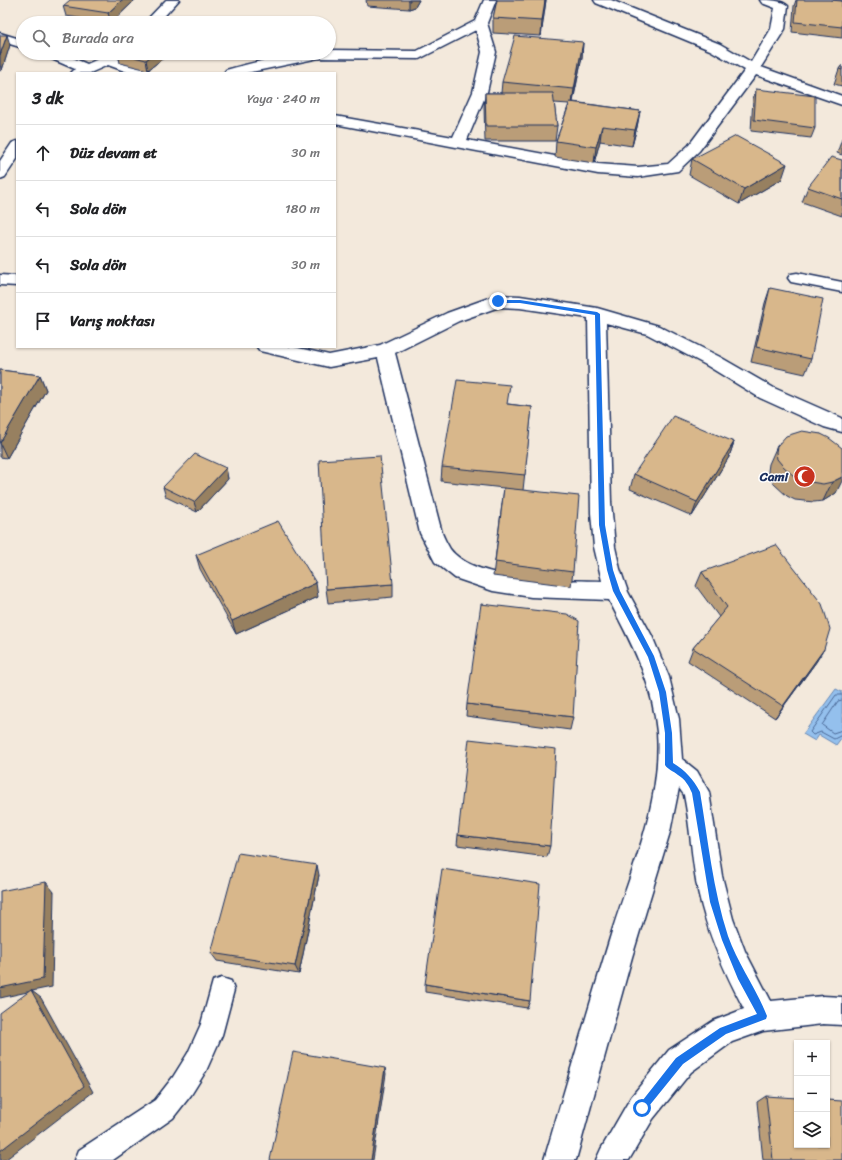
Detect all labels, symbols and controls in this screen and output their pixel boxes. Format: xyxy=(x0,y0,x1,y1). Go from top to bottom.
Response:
search box xyxy=(16,16,336,60)
text: Burada ara xyxy=(62,25,134,51)
icon: search xyxy=(30,27,52,49)
text: 3 dk xyxy=(32,83,64,113)
text: Yaya · 240 m xyxy=(247,87,320,110)
text: Düz devam et xyxy=(70,140,157,166)
text: 30 m xyxy=(291,141,320,164)
icon: ahead xyxy=(32,142,54,164)
text: Sola dön xyxy=(70,196,126,222)
text: 180 m xyxy=(285,197,320,220)
icon: left xyxy=(32,198,54,220)
text: Sola dön xyxy=(70,252,126,278)
text: 30 m xyxy=(291,253,320,276)
icon: left xyxy=(32,254,54,276)
route end xyxy=(489,292,507,310)
text: Varış noktası xyxy=(70,308,155,334)
icon: arrive xyxy=(32,310,54,332)
mosque icon: Cami xyxy=(791,463,817,489)
place label: Cami xyxy=(759,465,789,488)
map controls xyxy=(794,1040,830,1148)
button: + xyxy=(794,1040,830,1076)
button: − xyxy=(794,1076,830,1112)
route start xyxy=(633,1099,651,1117)
button: layers xyxy=(794,1112,830,1148)

